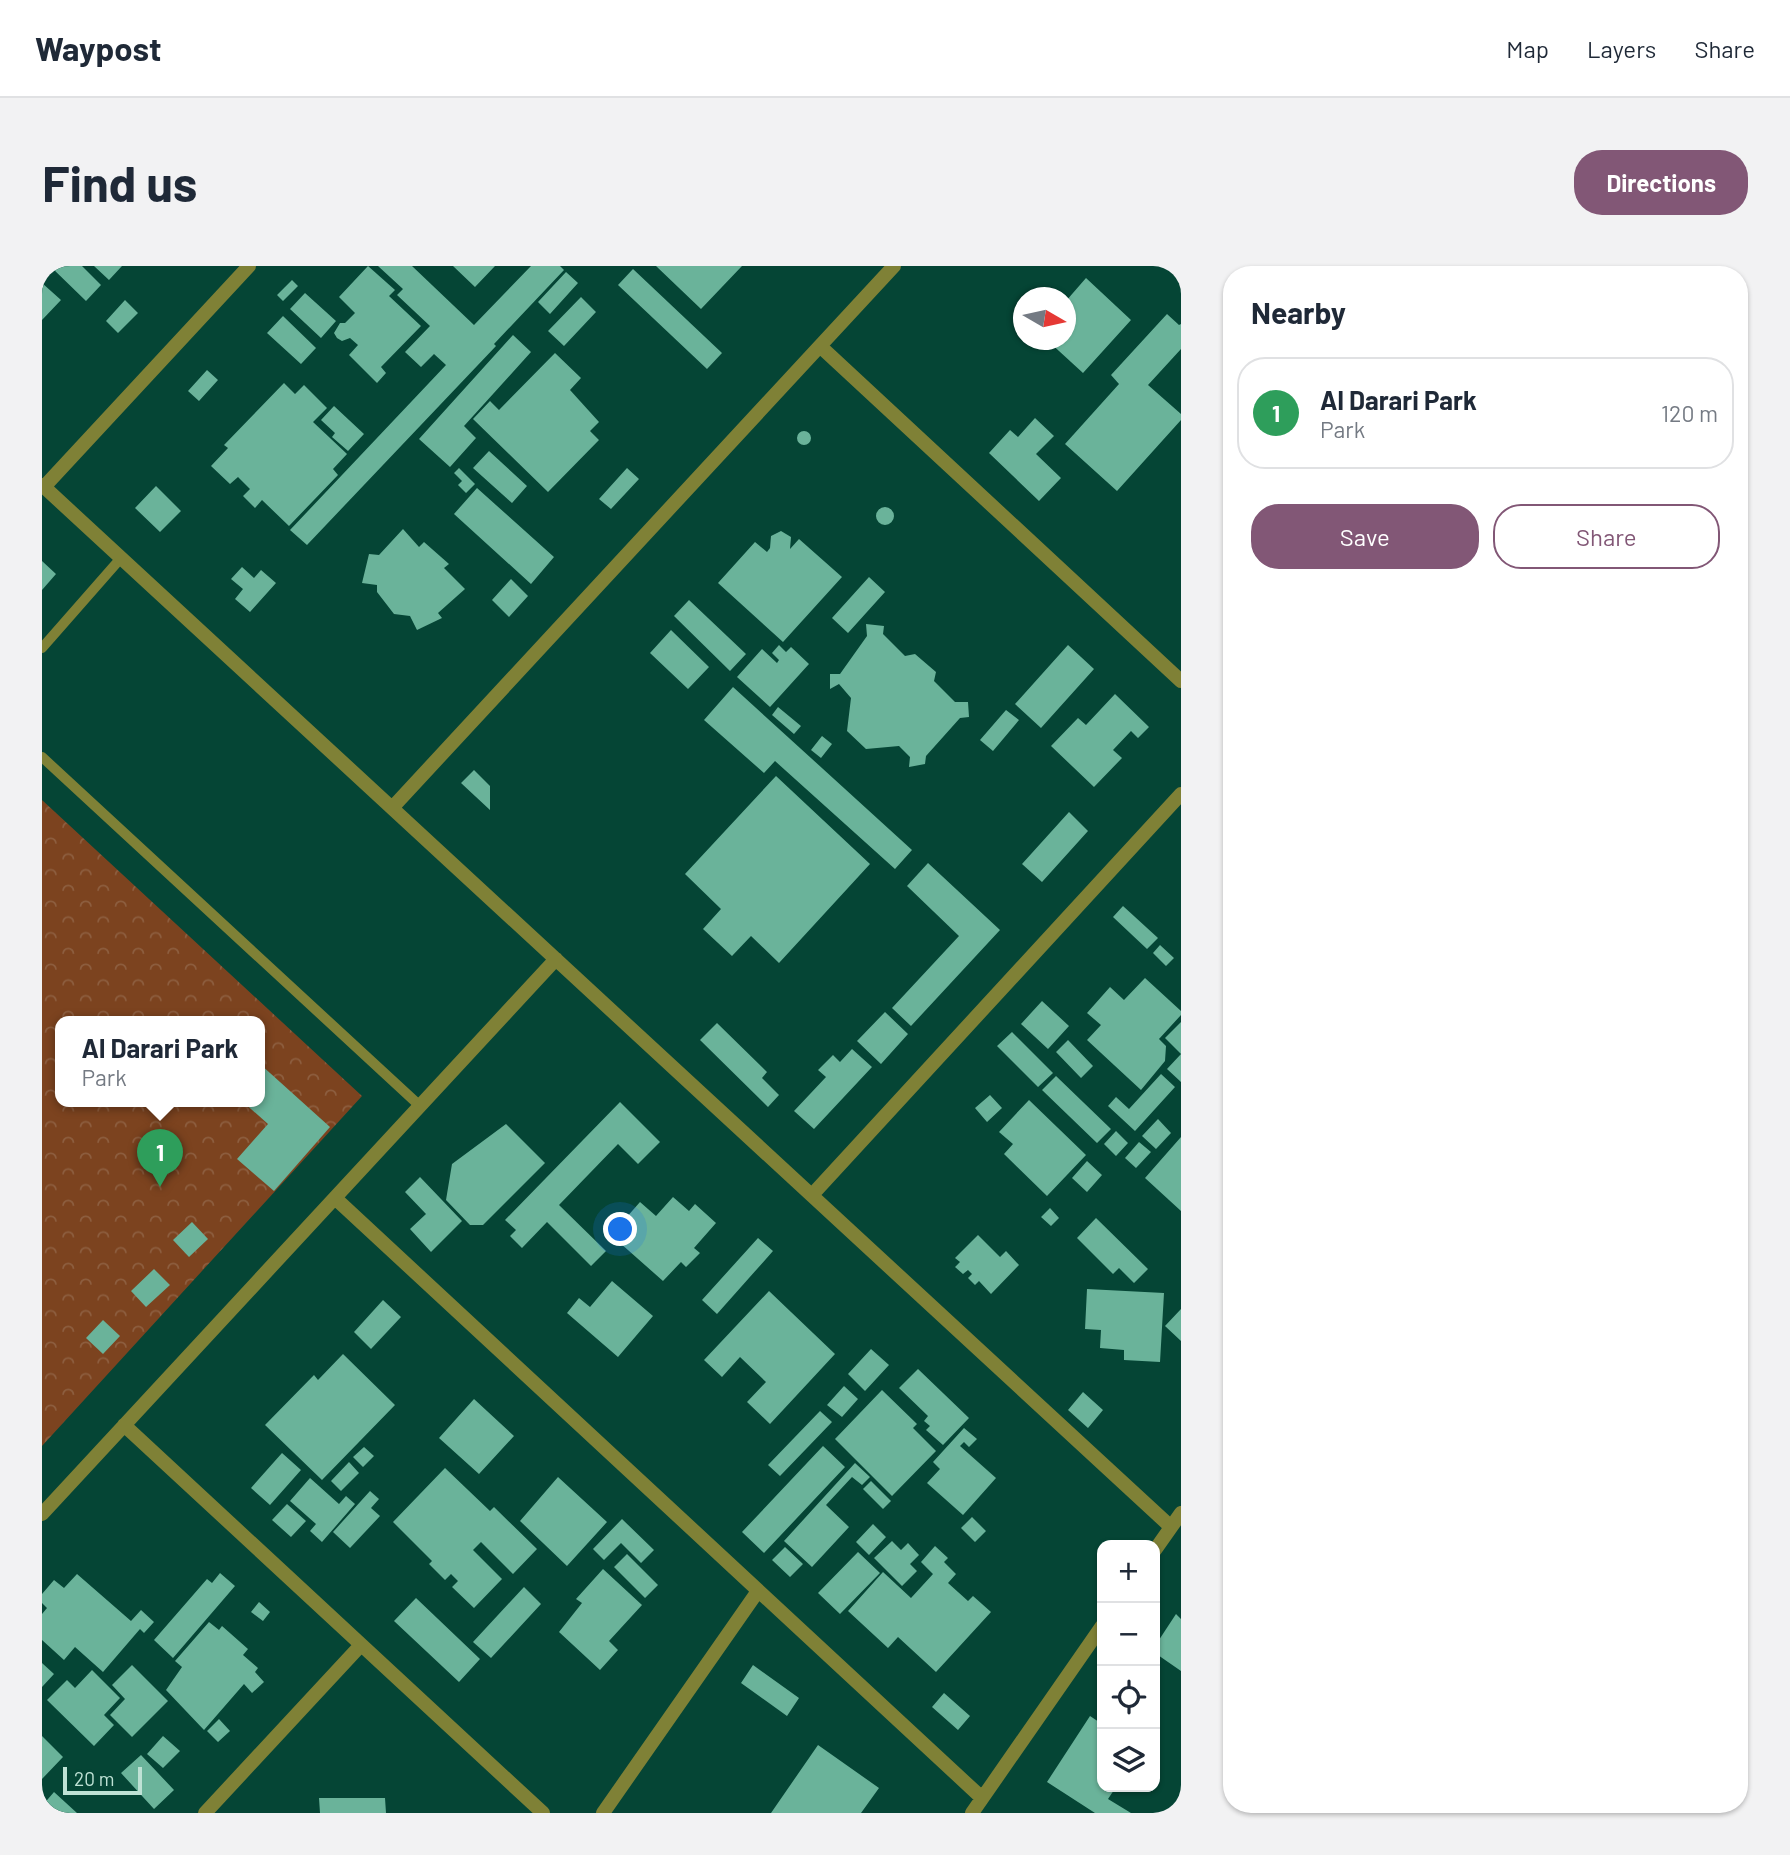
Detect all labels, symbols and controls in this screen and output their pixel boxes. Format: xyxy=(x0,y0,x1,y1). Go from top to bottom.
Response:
text: Waypost xyxy=(35,28,162,68)
text: Map xyxy=(1506,34,1549,63)
text: Layers xyxy=(1587,34,1656,63)
text: Share xyxy=(1694,34,1755,63)
button: Directions xyxy=(1574,150,1748,215)
text: Find us xyxy=(42,153,197,212)
north arrow xyxy=(1013,287,1076,350)
text: Nearby xyxy=(1251,294,1346,330)
text: Al Darari Park xyxy=(1320,384,1477,415)
text: 1 xyxy=(1272,399,1280,427)
text: 120 m xyxy=(1661,399,1718,427)
text: Park xyxy=(1320,415,1365,443)
button: Save xyxy=(1251,504,1479,569)
button: Share xyxy=(1493,504,1720,569)
popup xyxy=(55,1016,265,1107)
text: Al Darari Park xyxy=(82,1032,238,1063)
text: Park xyxy=(82,1063,127,1091)
pin: 1 xyxy=(137,1129,183,1187)
your location xyxy=(603,1212,637,1246)
map controls xyxy=(1097,1540,1160,1792)
button: + xyxy=(1097,1540,1160,1603)
button: − xyxy=(1097,1603,1160,1666)
button: locate xyxy=(1097,1666,1160,1729)
button: layers xyxy=(1097,1729,1160,1792)
scale bar xyxy=(63,1764,142,1796)
text: 20 m xyxy=(74,1767,114,1790)

